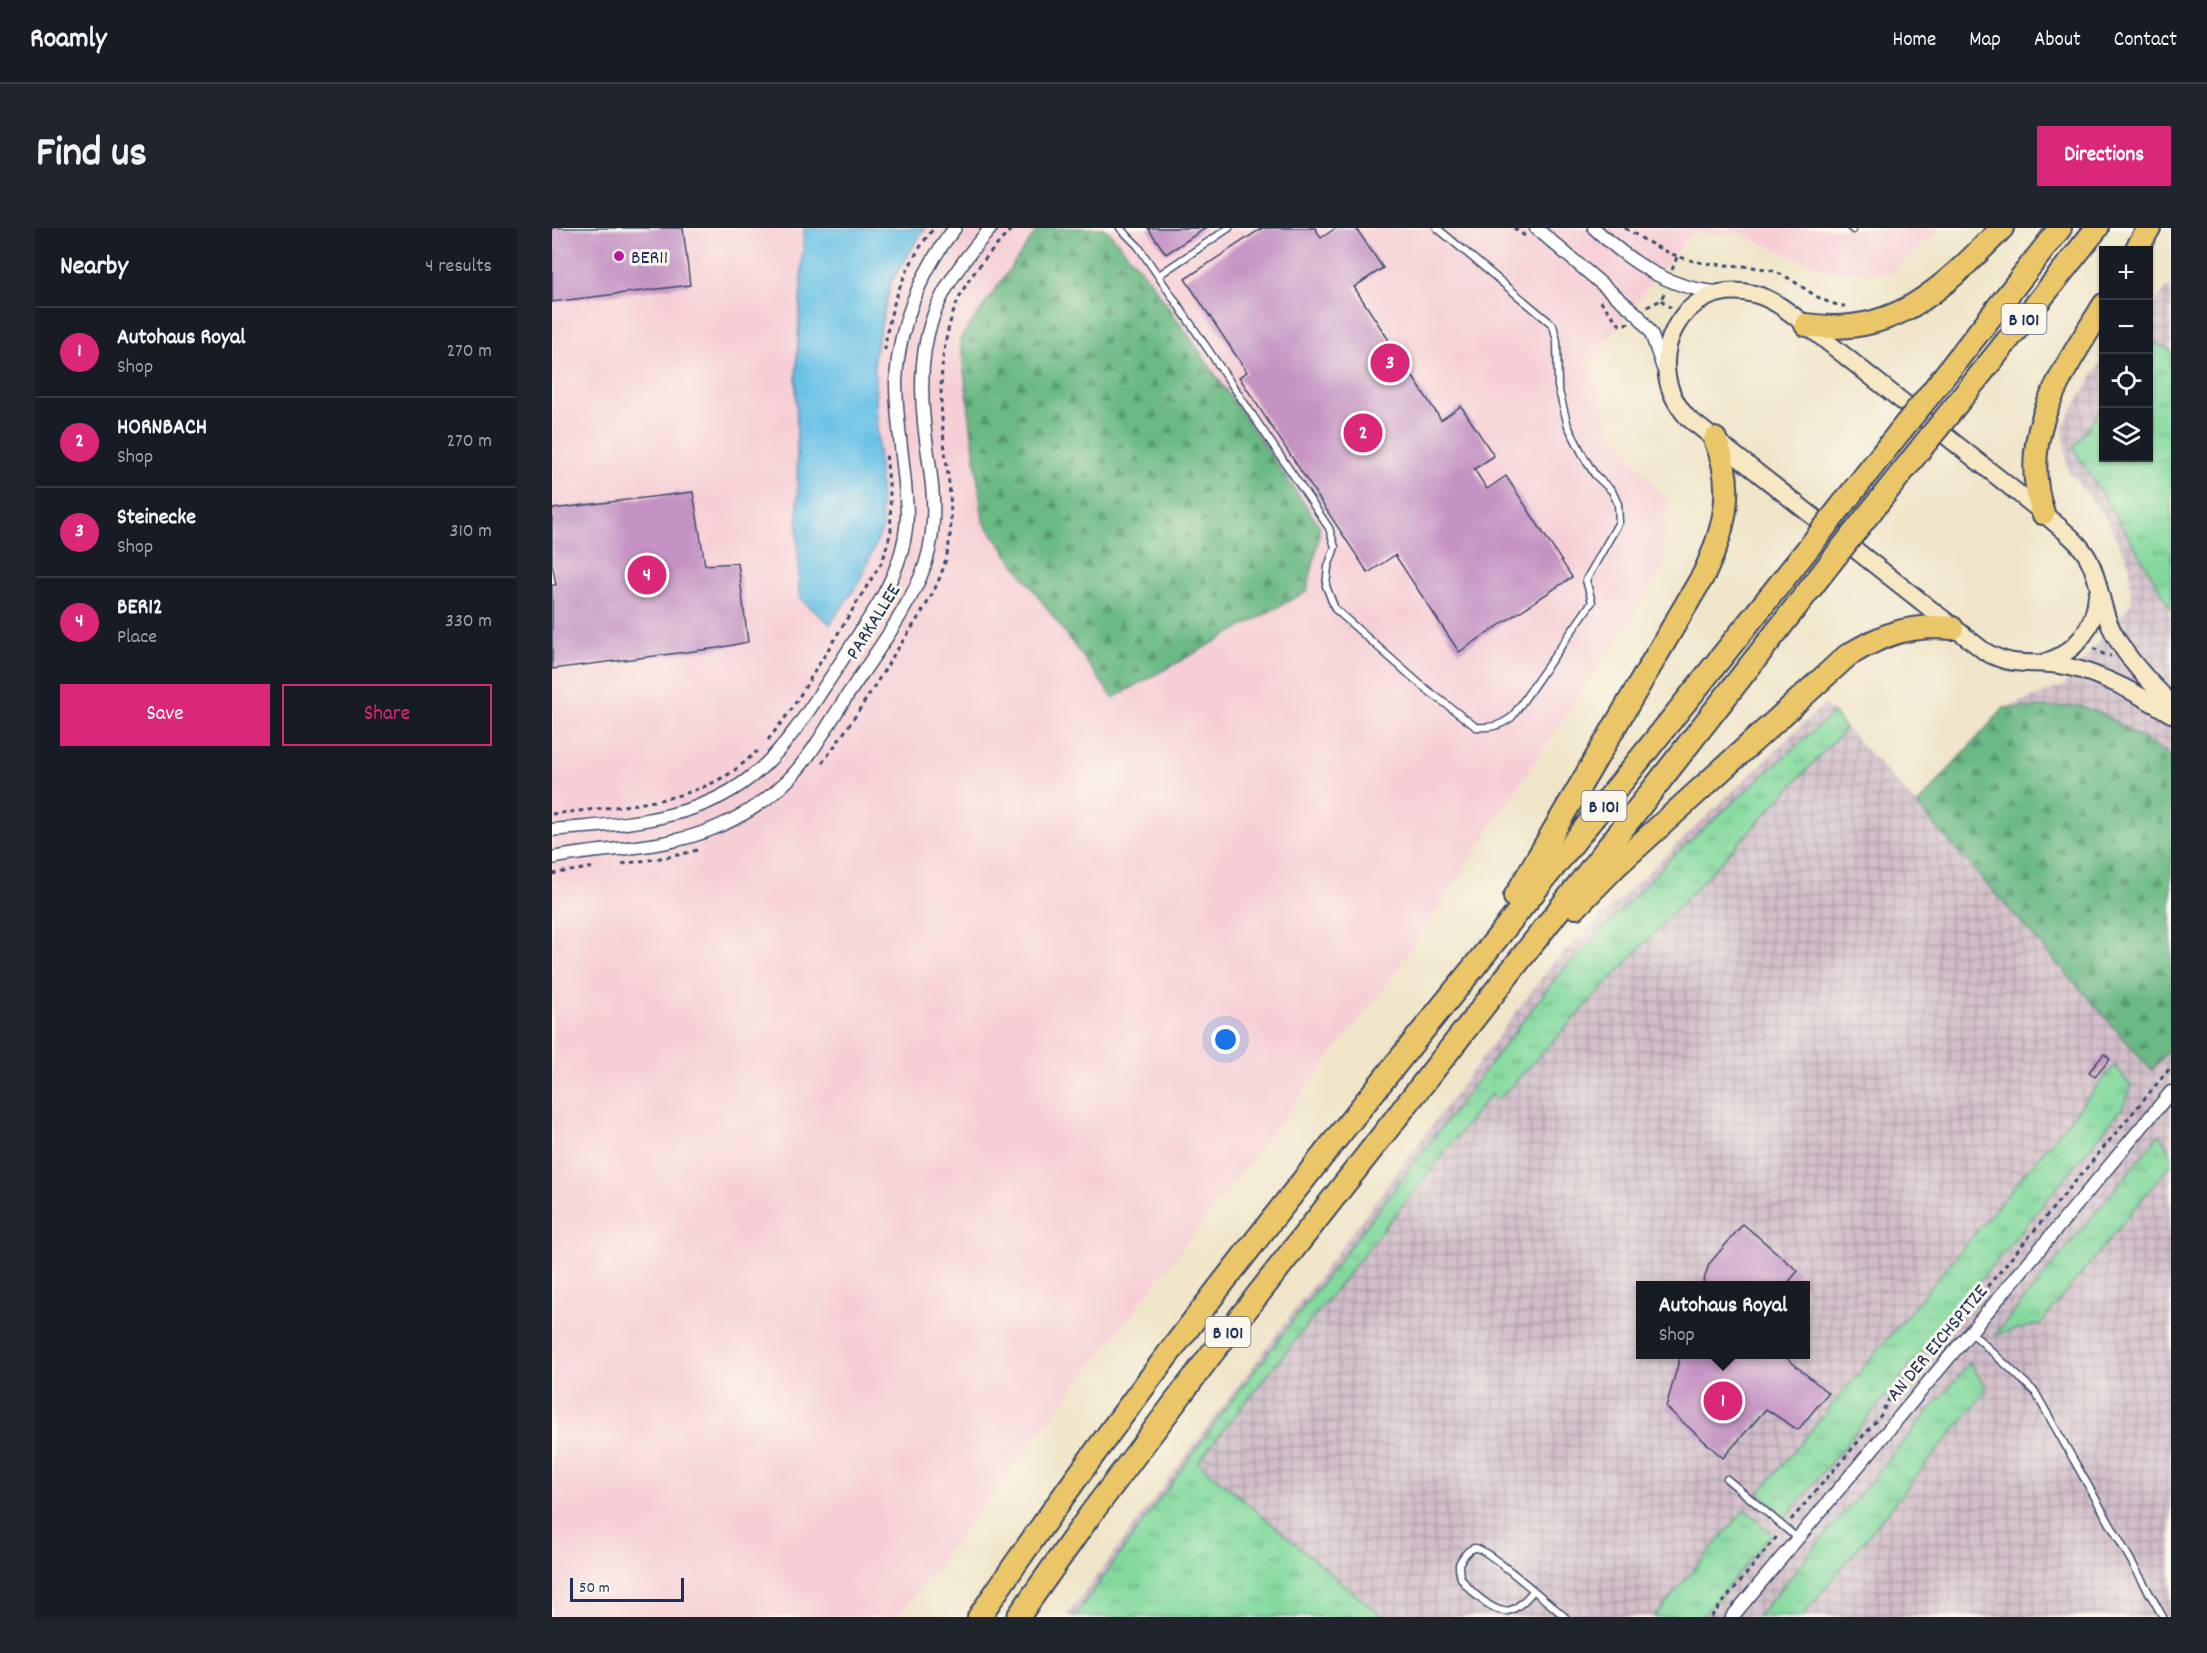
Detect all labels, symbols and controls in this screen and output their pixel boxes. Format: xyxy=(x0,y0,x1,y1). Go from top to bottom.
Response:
text: Roamly xyxy=(30,21,106,61)
text: Home xyxy=(1892,26,1936,56)
text: Map xyxy=(1969,26,2001,56)
text: About xyxy=(2034,26,2081,56)
text: Contact xyxy=(2114,26,2177,56)
text: Find us xyxy=(36,126,147,186)
button: Directions xyxy=(2037,126,2171,186)
place label: BER11 xyxy=(631,245,668,273)
map controls xyxy=(2099,246,2153,462)
button: + xyxy=(2099,246,2153,300)
text: Nearby xyxy=(60,249,128,286)
marker: BER11 xyxy=(612,249,626,263)
text: 4 results xyxy=(425,253,492,281)
button: − xyxy=(2099,300,2153,354)
road number: B 101 xyxy=(2002,304,2046,334)
text: Autohaus Royal xyxy=(117,323,246,354)
text: 1 xyxy=(77,338,82,366)
text: 270 m xyxy=(446,338,492,366)
pin: 3 xyxy=(1370,340,1410,386)
text: Shop xyxy=(117,354,153,382)
button: locate xyxy=(2099,354,2153,408)
button: layers xyxy=(2099,408,2153,462)
pin: 2 xyxy=(1344,410,1382,456)
text: HORNBACH xyxy=(117,413,207,444)
text: 2 xyxy=(75,428,84,456)
text: 270 m xyxy=(446,428,492,456)
text: Shop xyxy=(117,444,153,472)
text: Steinecke xyxy=(117,503,196,534)
text: 3 xyxy=(75,518,84,546)
text: 310 m xyxy=(450,518,492,546)
text: Shop xyxy=(117,534,153,562)
pin: 4 xyxy=(628,552,667,598)
street label: PARKALLEE xyxy=(840,579,909,666)
text: BER12 xyxy=(117,593,163,624)
text: 4 xyxy=(75,608,84,636)
text: 330 m xyxy=(445,608,492,636)
text: Place xyxy=(117,624,157,652)
button: Save xyxy=(60,684,270,746)
button: Share xyxy=(282,684,492,746)
road number: B 101 xyxy=(1582,791,1626,821)
your location xyxy=(1211,1025,1240,1054)
street label: AN DER EICHSPITZE xyxy=(1881,1280,1995,1408)
popup xyxy=(1636,1281,1810,1359)
text: Autohaus Royal xyxy=(1659,1291,1787,1322)
road number: B 101 xyxy=(1206,1317,1250,1347)
text: Shop xyxy=(1659,1322,1695,1350)
pin: 1 xyxy=(1704,1378,1742,1424)
scale bar xyxy=(570,1575,684,1602)
text: 50 m xyxy=(579,1577,610,1600)

